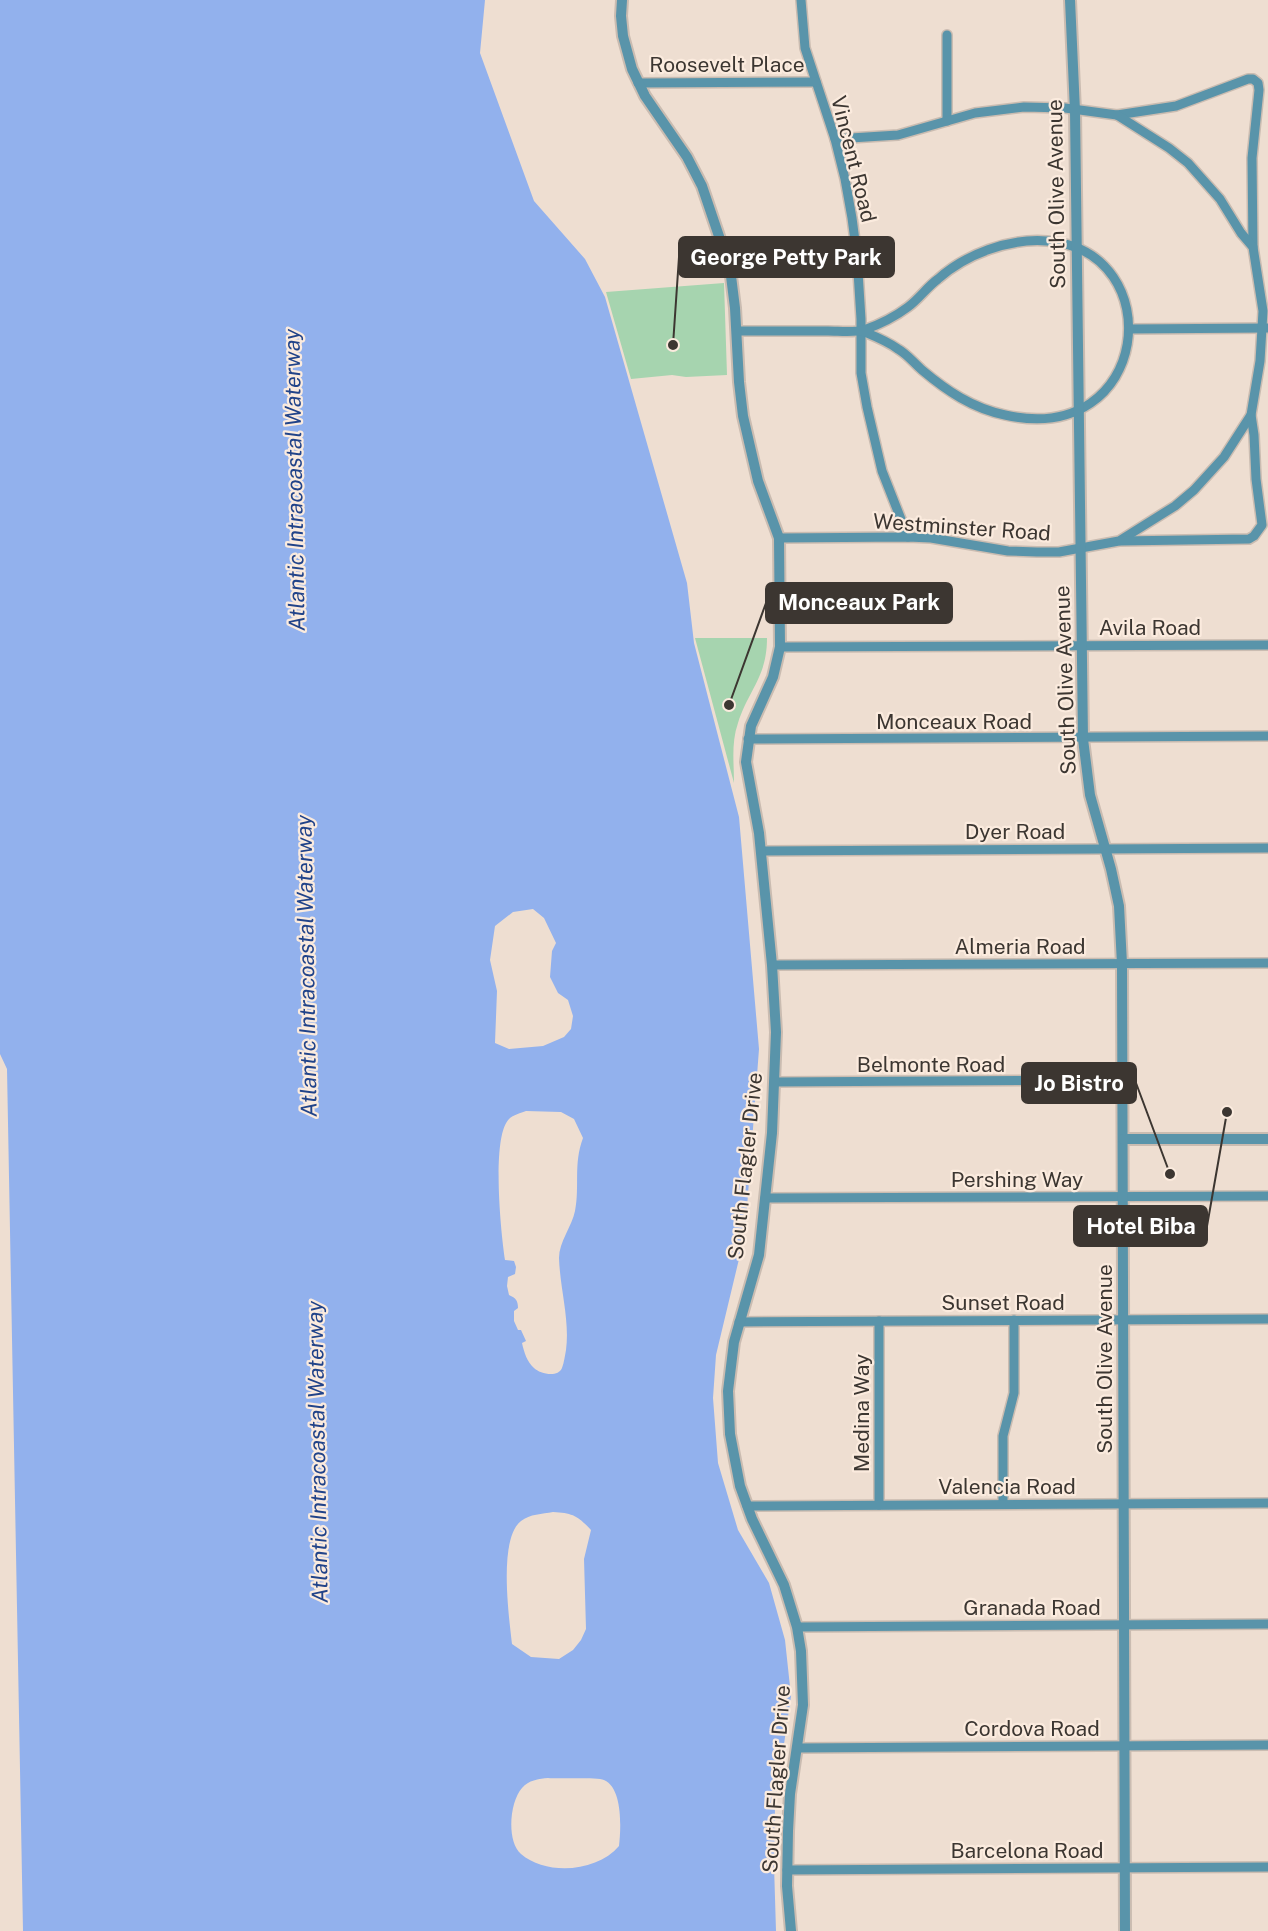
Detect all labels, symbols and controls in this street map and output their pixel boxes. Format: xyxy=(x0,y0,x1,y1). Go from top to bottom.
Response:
street label: Roosevelt Place xyxy=(649,52,805,77)
street label: Vincent Road xyxy=(826,93,882,225)
street label: South Olive Avenue xyxy=(1042,99,1070,289)
callout: George Petty Park xyxy=(679,237,894,277)
text: George Petty Park xyxy=(690,244,882,270)
water label: Atlantic Intracoastal Waterway xyxy=(278,328,310,631)
street label: Westminster Road xyxy=(872,508,1052,546)
callout: Monceaux Park xyxy=(766,583,952,623)
street label: South Olive Avenue xyxy=(1049,585,1081,775)
text: Monceaux Park xyxy=(778,589,940,615)
street label: Avila Road xyxy=(1099,615,1201,640)
street label: Monceaux Road xyxy=(876,709,1032,734)
water label: Atlantic Intracoastal Waterway xyxy=(290,814,322,1117)
street label: Dyer Road xyxy=(965,819,1065,844)
street label: Almeria Road xyxy=(954,934,1086,959)
street label: Belmonte Road xyxy=(857,1052,1005,1077)
callout: Jo Bistro xyxy=(1022,1063,1136,1103)
text: Jo Bistro xyxy=(1034,1070,1124,1096)
street label: South Flagler Drive xyxy=(723,1071,767,1261)
street label: Pershing Way xyxy=(951,1167,1083,1192)
callout: Hotel Biba xyxy=(1074,1206,1207,1246)
text: Hotel Biba xyxy=(1086,1213,1196,1239)
street label: South Olive Avenue xyxy=(1092,1264,1117,1454)
street label: Sunset Road xyxy=(941,1290,1065,1315)
water label: Atlantic Intracoastal Waterway xyxy=(301,1300,333,1603)
street label: Medina Way xyxy=(849,1354,874,1472)
street label: Valencia Road xyxy=(938,1474,1076,1499)
street label: Granada Road xyxy=(963,1595,1101,1620)
street label: South Flagler Drive xyxy=(757,1684,795,1874)
street label: Cordova Road xyxy=(964,1716,1100,1741)
street label: Barcelona Road xyxy=(950,1838,1104,1863)

